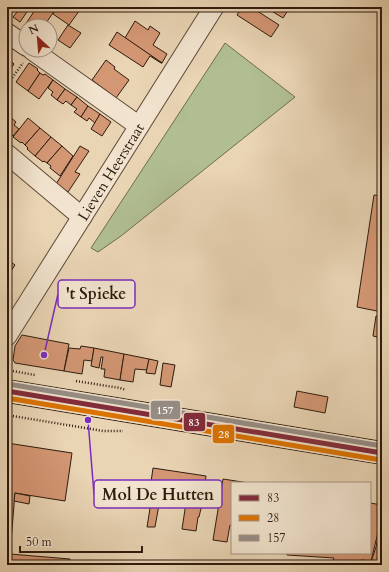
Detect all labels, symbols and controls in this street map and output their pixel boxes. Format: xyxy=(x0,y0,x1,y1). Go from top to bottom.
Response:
north arrow xyxy=(18,18,58,58)
text: N xyxy=(26,20,42,38)
street label: Lieven Heerstraat xyxy=(73,119,149,225)
callout: 't Spieke xyxy=(58,280,135,308)
text: 't Spieke xyxy=(66,283,126,305)
line badge: 157 xyxy=(150,400,181,420)
text: 157 xyxy=(157,403,174,418)
line badge: 83 xyxy=(183,412,206,432)
text: 83 xyxy=(188,415,200,430)
line badge: 28 xyxy=(212,424,235,444)
text: 28 xyxy=(218,427,230,442)
callout: Mol De Hutten xyxy=(94,480,222,508)
legend xyxy=(231,482,371,554)
text: Mol De Hutten xyxy=(102,484,215,506)
text: 83 xyxy=(267,490,279,506)
text: 28 xyxy=(267,510,279,526)
scale bar xyxy=(20,528,142,554)
text: 157 xyxy=(267,530,285,546)
text: 50 m xyxy=(26,534,53,550)

